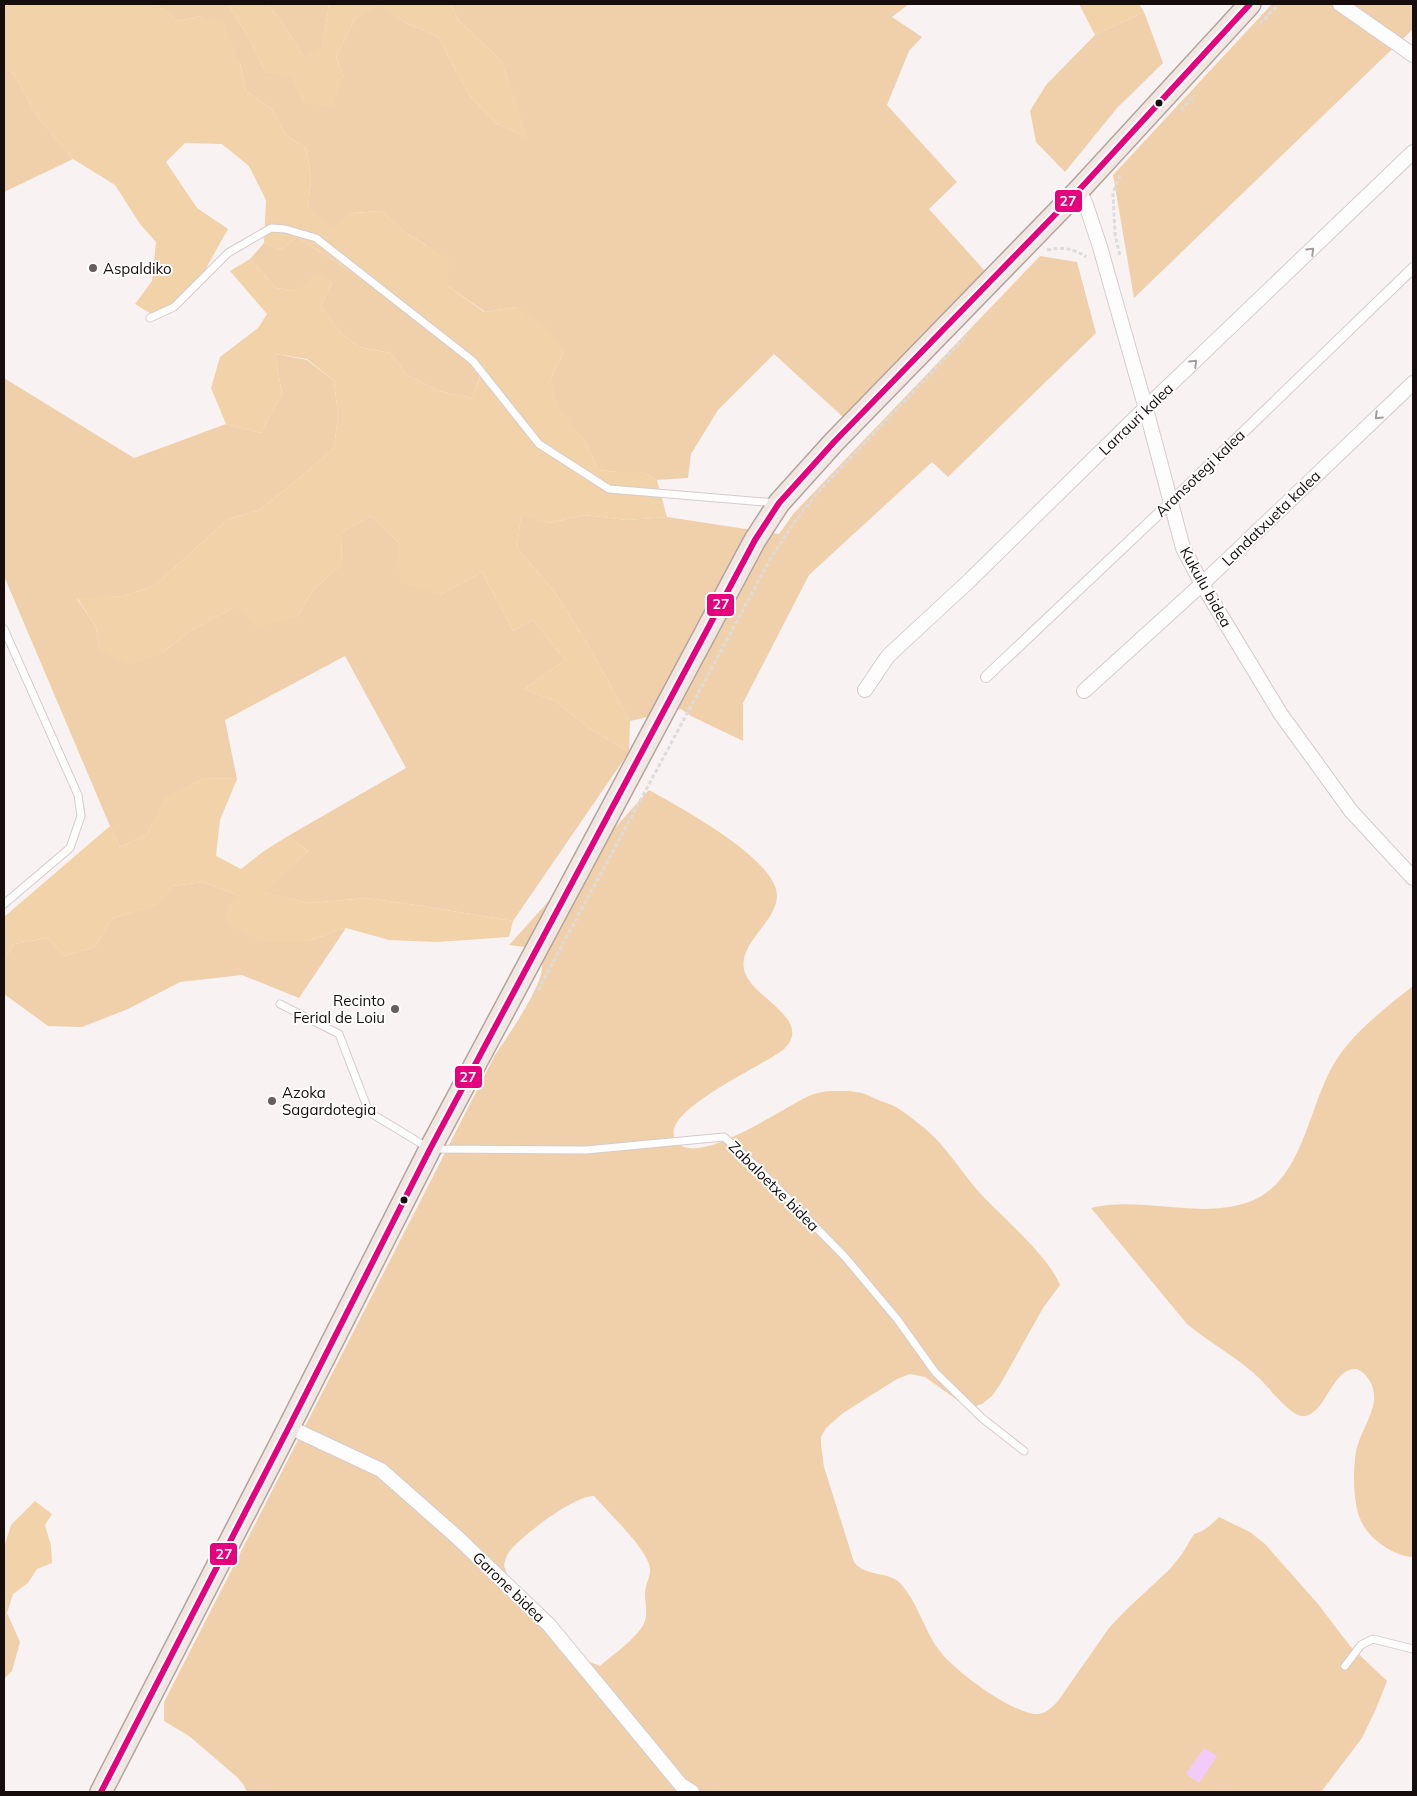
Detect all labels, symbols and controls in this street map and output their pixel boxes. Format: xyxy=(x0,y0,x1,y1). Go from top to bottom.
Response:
unlabelled marker xyxy=(1154,98,1164,108)
line badge: 27 xyxy=(1054,189,1083,213)
text: 27 xyxy=(1060,192,1076,210)
one-way arrow xyxy=(1305,247,1314,256)
place label: Aspaldiko xyxy=(103,259,172,278)
marker: Aspaldiko xyxy=(87,262,99,274)
one-way arrow xyxy=(1188,360,1197,369)
street label: Larrauri kalea xyxy=(1095,379,1177,459)
one-way arrow xyxy=(1375,410,1384,419)
street label: Aransotegi kalea xyxy=(1151,425,1249,521)
street label: Landatxueta kalea xyxy=(1218,466,1324,570)
street label: Kukulu bidea xyxy=(1176,543,1236,631)
line badge: 27 xyxy=(706,593,735,617)
text: 27 xyxy=(713,595,729,613)
place label: Recinto Ferial de Loiu xyxy=(293,991,385,1027)
marker: Recinto Ferial de Loiu xyxy=(389,1003,401,1015)
line badge: 27 xyxy=(454,1065,483,1089)
text: 27 xyxy=(460,1068,476,1086)
place label: Azoka Sagardotegia xyxy=(282,1083,376,1119)
marker: Azoka Sagardotegia xyxy=(266,1095,278,1107)
street label: Zabaloetxe bidea xyxy=(725,1137,823,1235)
unlabelled marker xyxy=(399,1195,409,1205)
line badge: 27 xyxy=(209,1542,238,1566)
text: 27 xyxy=(216,1545,232,1563)
street label: Garone bidea xyxy=(469,1548,549,1626)

